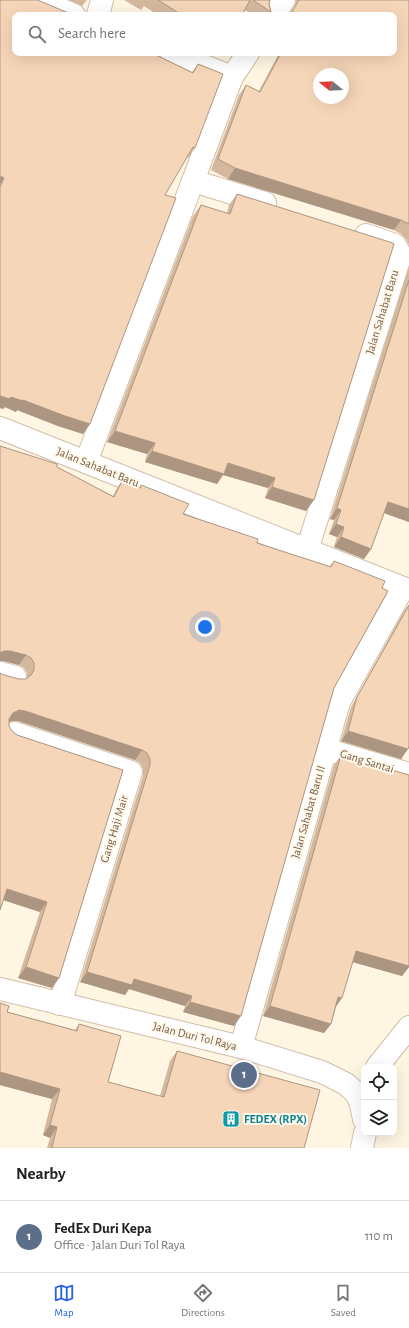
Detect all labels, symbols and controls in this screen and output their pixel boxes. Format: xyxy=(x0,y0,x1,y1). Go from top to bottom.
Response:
search box xyxy=(12,12,397,56)
icon: search xyxy=(26,23,48,45)
text: Search here xyxy=(58,26,126,41)
north arrow xyxy=(313,68,349,104)
street label: Jalan Sahabat Baru xyxy=(363,268,401,356)
street label: Jalan Sahabat Baru xyxy=(55,445,141,489)
your location xyxy=(195,617,215,637)
street label: Gang Santai xyxy=(339,747,395,775)
street label: Jalan Sahabat Baru II xyxy=(289,764,327,860)
street label: Gang Haji Mair xyxy=(98,794,131,864)
street label: Jalan Duri Tol Raya xyxy=(151,1020,239,1053)
pin: 1 xyxy=(231,1060,257,1090)
map controls xyxy=(361,1064,397,1136)
button: locate xyxy=(361,1064,397,1100)
button: layers xyxy=(361,1100,397,1136)
building icon: FEDEX (RPX) xyxy=(221,1109,241,1129)
place label: FEDEX (RPX) xyxy=(244,1113,307,1126)
text: Nearby xyxy=(16,1165,66,1182)
text: FedEx Duri Kepa xyxy=(54,1221,152,1236)
text: 1 xyxy=(27,1230,31,1243)
text: 110 m xyxy=(365,1230,393,1243)
text: Office · Jalan Duri Tol Raya xyxy=(54,1239,185,1252)
tab: Map xyxy=(53,1282,75,1319)
tab: Directions xyxy=(181,1282,225,1319)
tab: Saved xyxy=(331,1282,356,1319)

